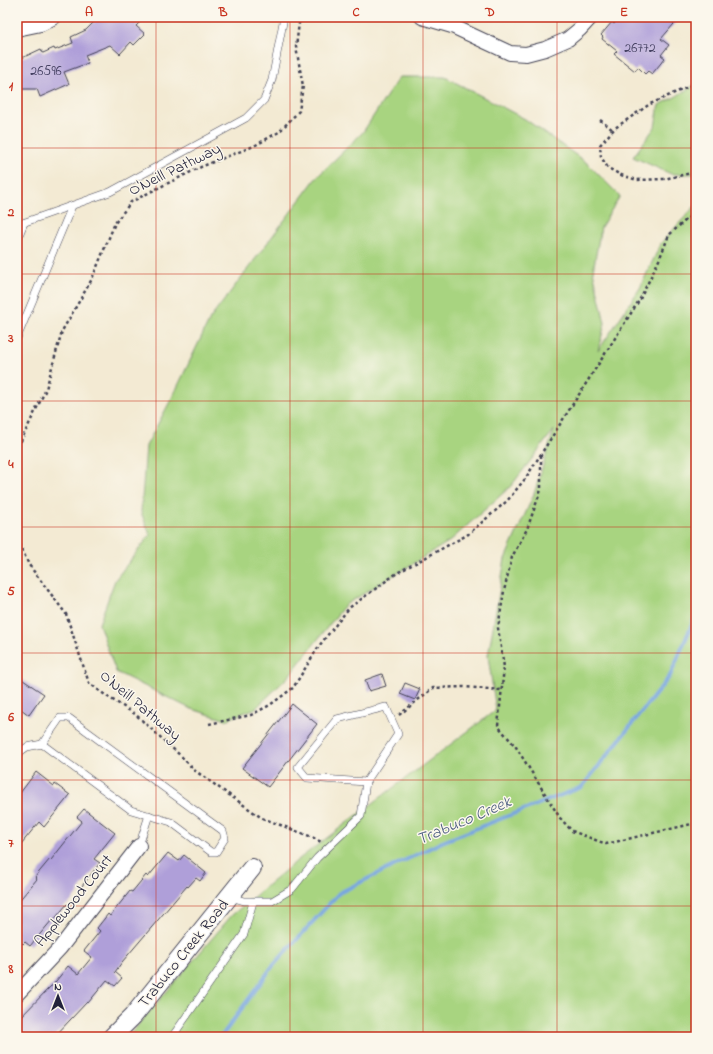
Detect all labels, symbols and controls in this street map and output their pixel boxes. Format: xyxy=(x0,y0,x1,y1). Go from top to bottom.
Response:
text: A xyxy=(85,3,93,22)
text: B xyxy=(218,3,228,22)
text: C xyxy=(352,3,360,22)
text: D xyxy=(484,3,495,22)
text: E xyxy=(620,3,628,22)
house number: 26772 xyxy=(624,38,656,59)
house number: 26596 xyxy=(30,61,62,82)
text: 1 xyxy=(9,77,14,96)
street label: O'Neill Pathway xyxy=(125,137,225,203)
text: 2 xyxy=(7,203,15,222)
text: 3 xyxy=(7,329,14,348)
text: 4 xyxy=(7,455,14,474)
text: 5 xyxy=(7,582,15,601)
street label: O'Neill Pathway xyxy=(94,665,186,748)
text: 6 xyxy=(7,708,14,727)
water label: Trabuco Creek xyxy=(413,789,517,852)
text: 7 xyxy=(8,834,14,853)
street label: Applewood Court xyxy=(29,849,119,953)
street label: Trabuco Creek Road xyxy=(133,895,235,1013)
text: 8 xyxy=(8,960,14,979)
north arrow xyxy=(38,976,78,1016)
text: N xyxy=(54,979,62,995)

